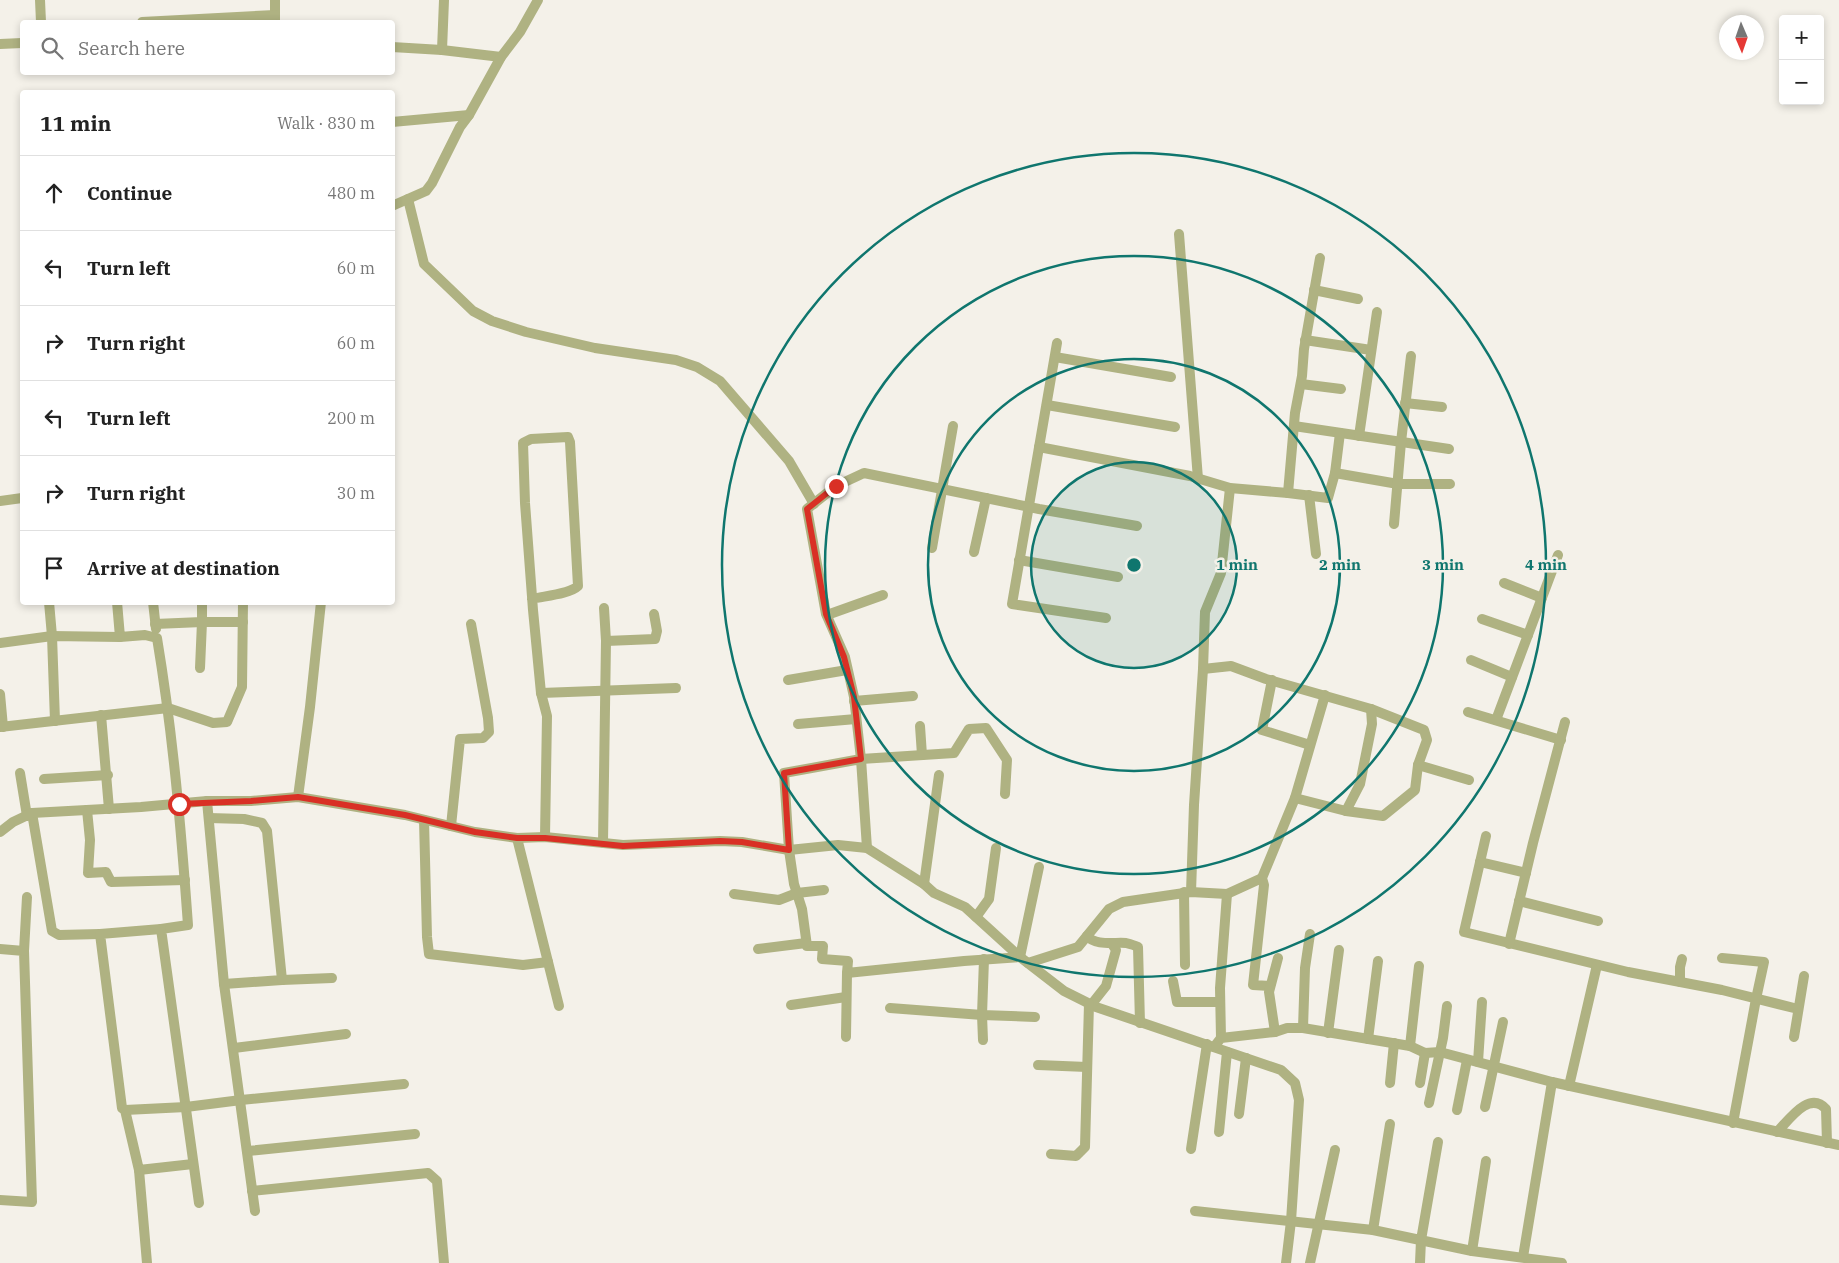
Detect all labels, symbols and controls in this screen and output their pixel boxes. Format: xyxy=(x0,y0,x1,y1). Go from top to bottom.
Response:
north arrow xyxy=(1719,15,1764,60)
map controls xyxy=(1779,15,1824,105)
button: + xyxy=(1779,15,1824,60)
search box xyxy=(20,20,395,75)
icon: search xyxy=(38,34,66,62)
text: Search here xyxy=(78,36,185,60)
button: − xyxy=(1779,60,1824,105)
text: 11 min xyxy=(40,109,111,137)
text: Walk · 830 m xyxy=(277,113,375,133)
icon: ahead xyxy=(40,179,68,207)
text: Continue xyxy=(87,181,172,205)
text: 480 m xyxy=(327,183,375,203)
icon: left xyxy=(40,254,68,282)
text: Turn left xyxy=(87,256,170,280)
text: 60 m xyxy=(337,258,375,278)
icon: right xyxy=(40,329,68,357)
text: Turn right xyxy=(87,331,185,355)
text: 60 m xyxy=(337,333,375,353)
icon: left xyxy=(40,404,68,432)
text: Turn left xyxy=(87,406,170,430)
text: 200 m xyxy=(327,408,375,428)
route end xyxy=(825,475,848,498)
icon: right xyxy=(40,479,68,507)
text: Turn right xyxy=(87,481,185,505)
text: 30 m xyxy=(337,483,375,503)
icon: arrive xyxy=(40,554,68,582)
text: 1 min xyxy=(1216,555,1258,574)
text: 2 min xyxy=(1319,555,1361,574)
text: 3 min xyxy=(1422,555,1464,574)
text: 4 min xyxy=(1525,555,1567,574)
text: Arrive at destination xyxy=(87,556,280,580)
centre of rings xyxy=(1125,556,1143,574)
route start xyxy=(168,793,191,816)

